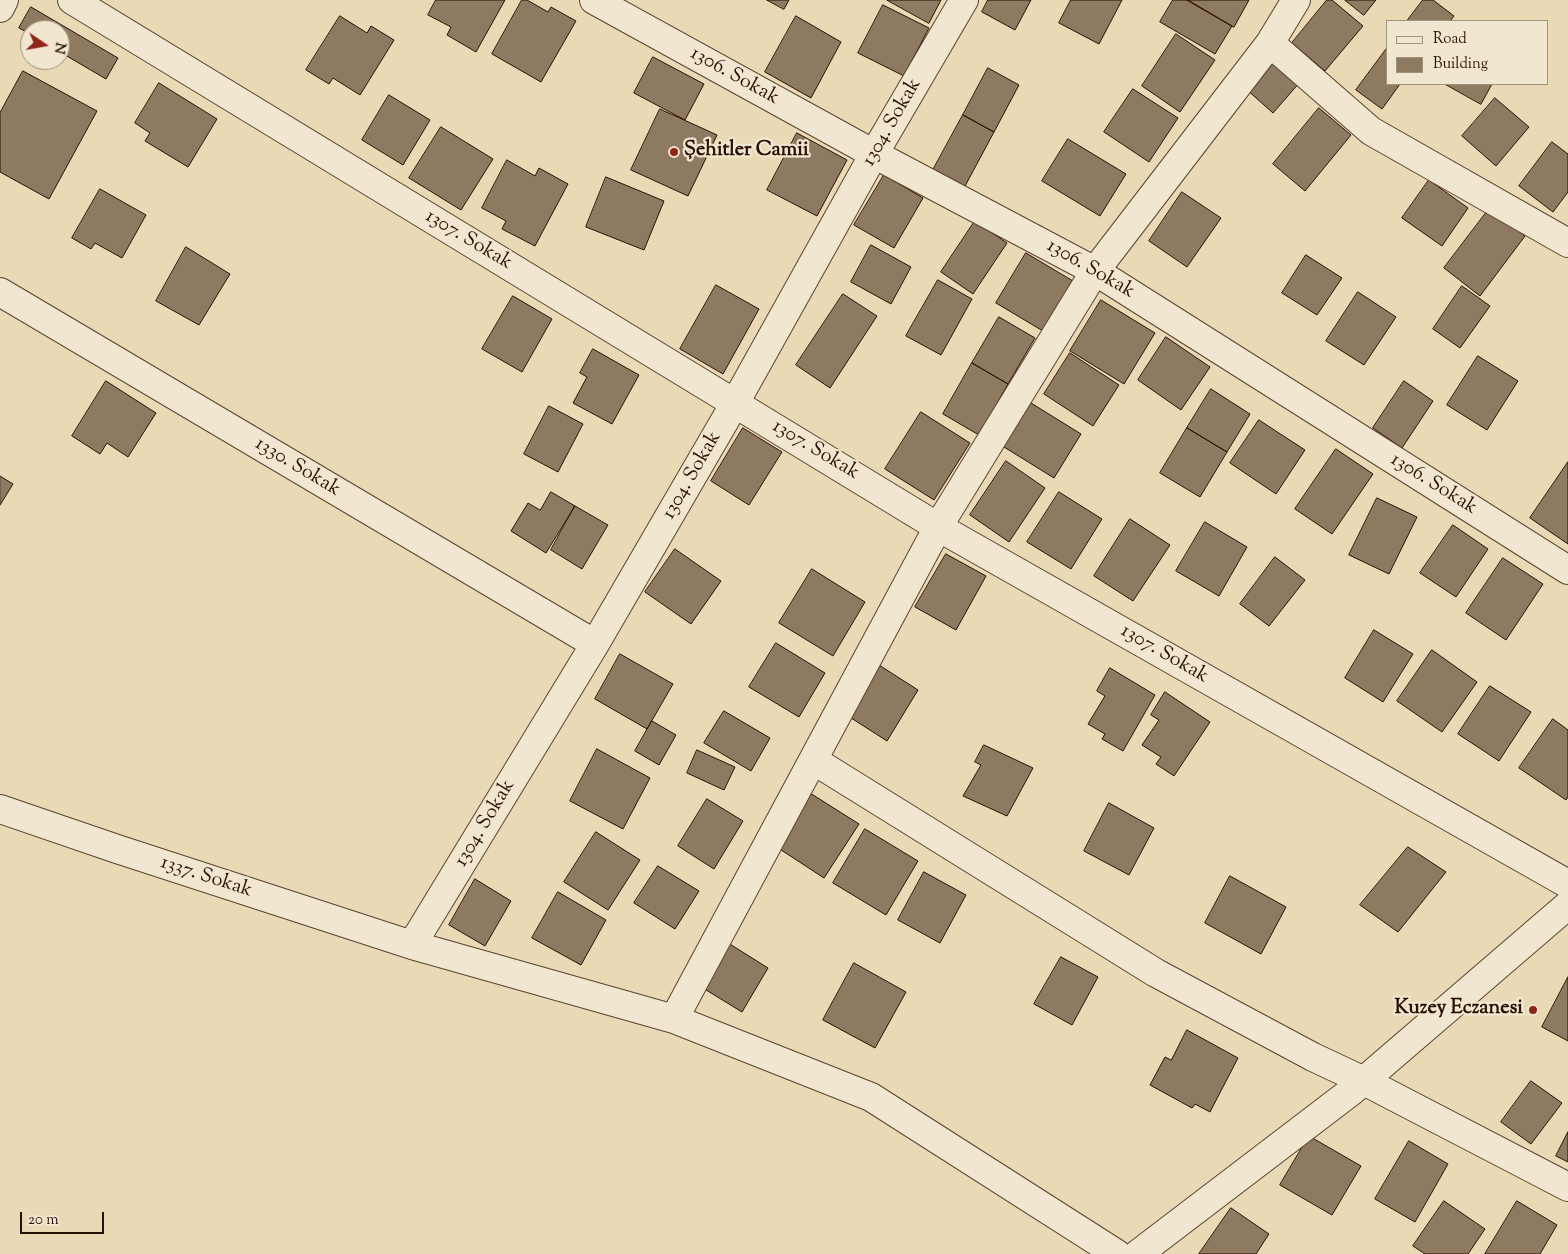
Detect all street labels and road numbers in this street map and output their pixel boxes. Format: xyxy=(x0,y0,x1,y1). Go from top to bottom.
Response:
street label: 1306. Sokak xyxy=(685,43,783,111)
street label: 1304. Sokak xyxy=(858,75,928,171)
street label: 1307. Sokak xyxy=(420,206,516,276)
street label: 1306. Sokak xyxy=(1042,235,1138,305)
street label: 1307. Sokak xyxy=(767,416,863,486)
street label: 1304. Sokak xyxy=(658,428,728,524)
street label: 1330. Sokak xyxy=(250,433,344,503)
street label: 1306. Sokak xyxy=(1385,449,1481,521)
street label: 1307. Sokak xyxy=(1116,620,1212,690)
street label: 1304. Sokak xyxy=(451,776,521,872)
street label: 1337. Sokak xyxy=(157,852,255,904)

